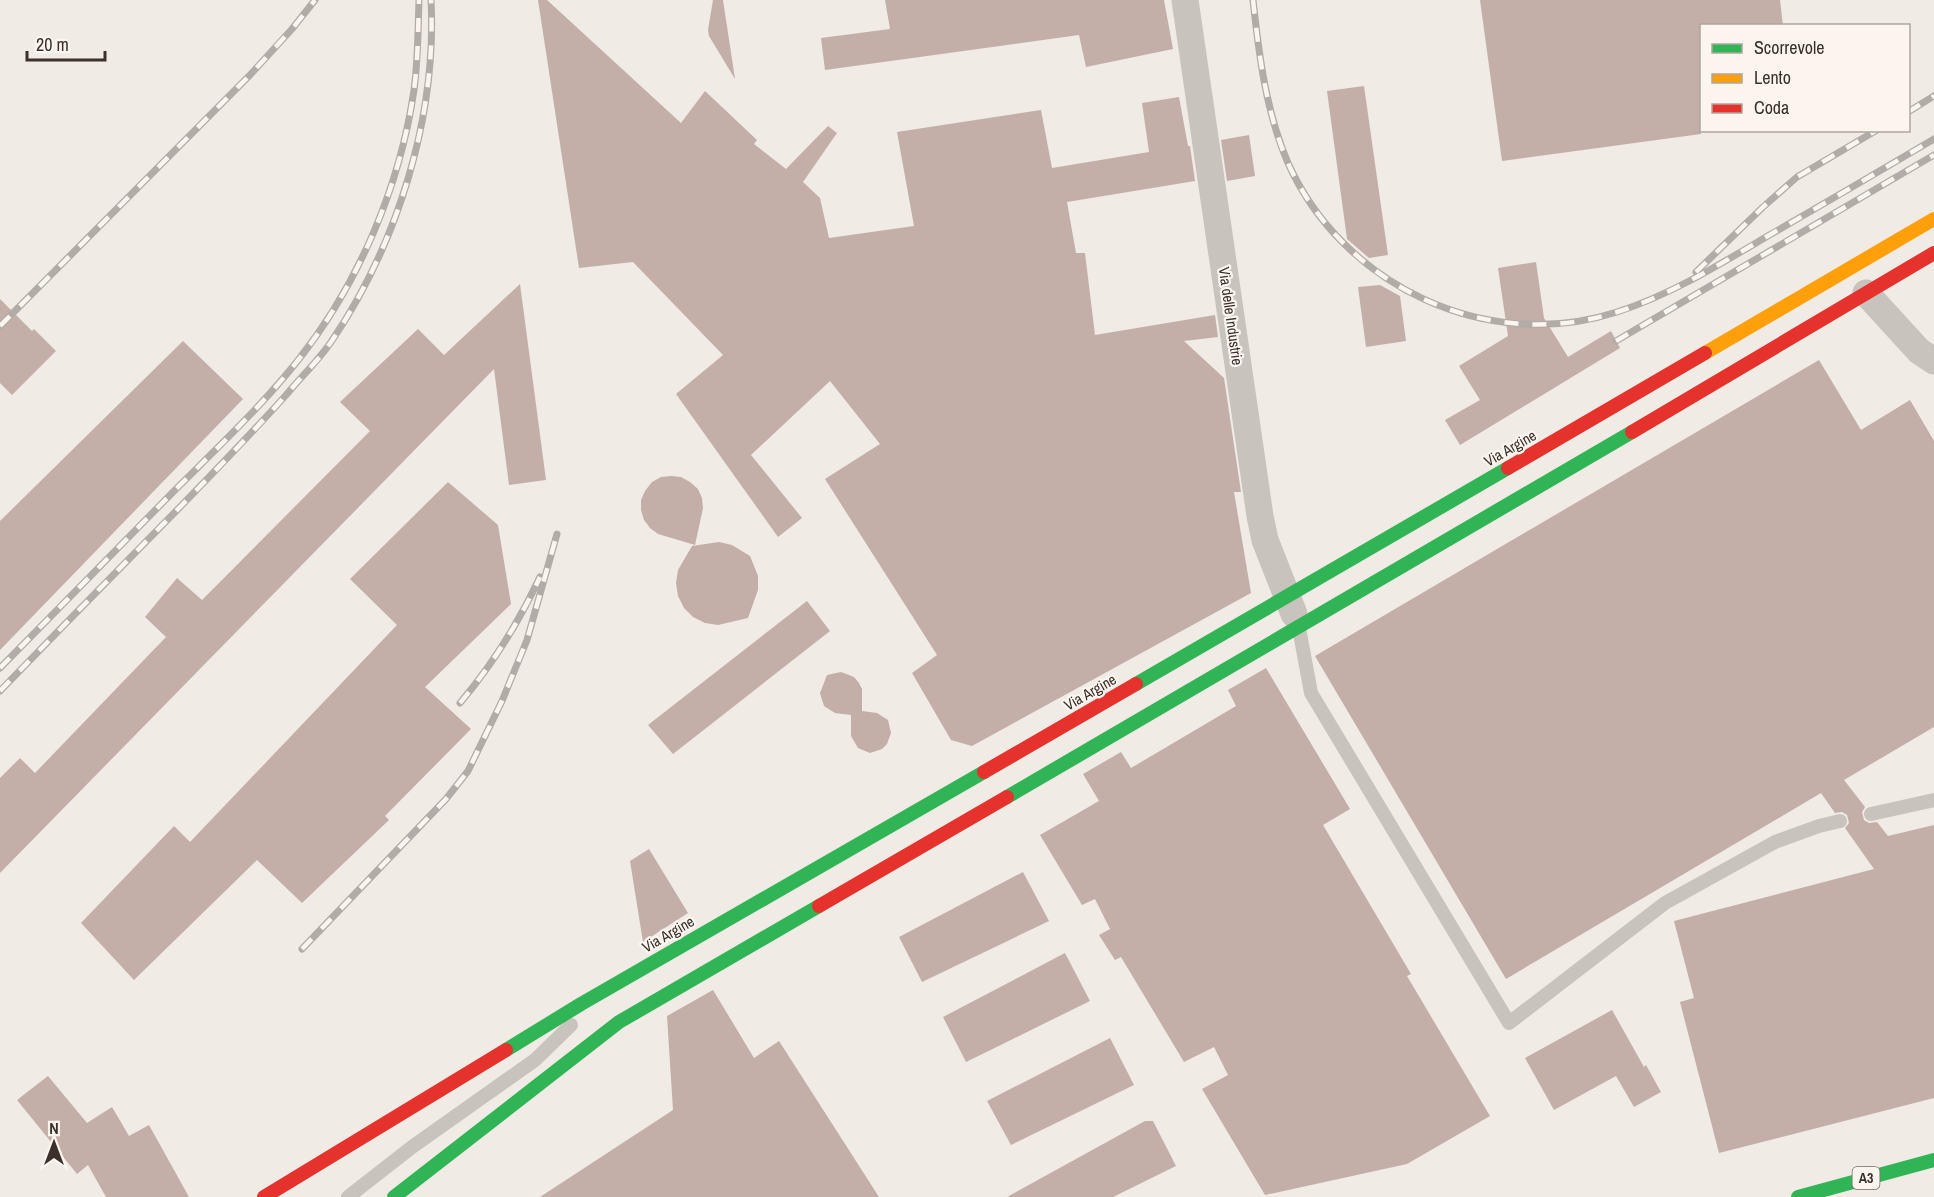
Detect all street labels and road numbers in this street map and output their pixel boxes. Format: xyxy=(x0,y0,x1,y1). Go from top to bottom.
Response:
street label: Via delle Industrie xyxy=(1214,266,1248,367)
street label: Via Argine xyxy=(1480,425,1540,471)
street label: Via Argine xyxy=(1060,669,1120,715)
street label: Via Argine xyxy=(638,911,698,957)
road number: A3 xyxy=(1852,1167,1880,1189)

